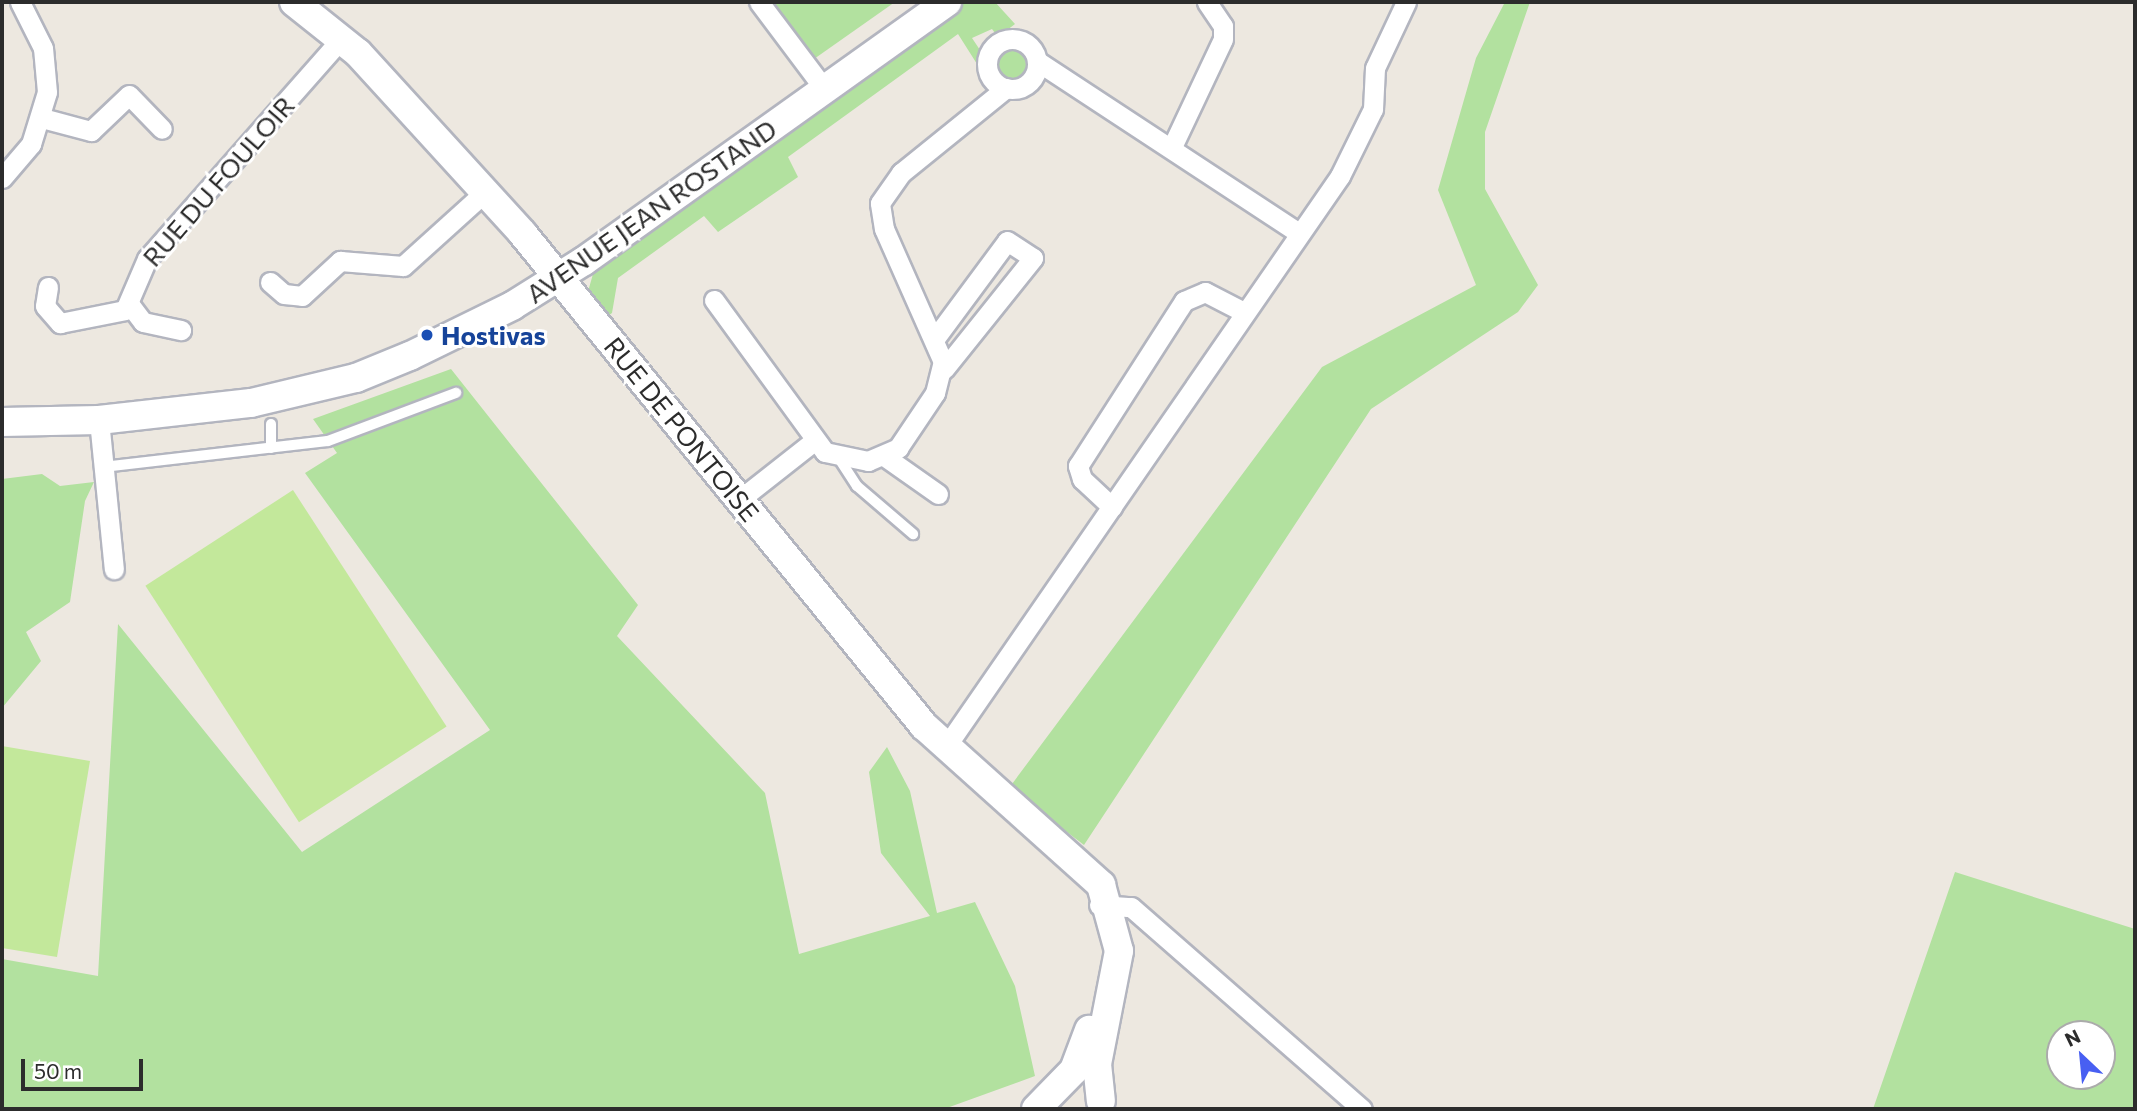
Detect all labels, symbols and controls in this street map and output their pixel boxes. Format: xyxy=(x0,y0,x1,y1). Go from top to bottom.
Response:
street label: RUE DU FOULOIR xyxy=(136,90,300,272)
street label: AVENUE JEAN ROSTAND xyxy=(520,113,782,309)
place label: Hostivas xyxy=(441,319,546,351)
marker: Hostivas xyxy=(419,327,435,343)
street label: RUE DE PONTOISE xyxy=(598,331,766,527)
north arrow xyxy=(2046,1020,2116,1090)
text: N xyxy=(2061,1024,2084,1051)
scale bar xyxy=(24,1044,147,1088)
text: 50 m xyxy=(34,1058,82,1083)

